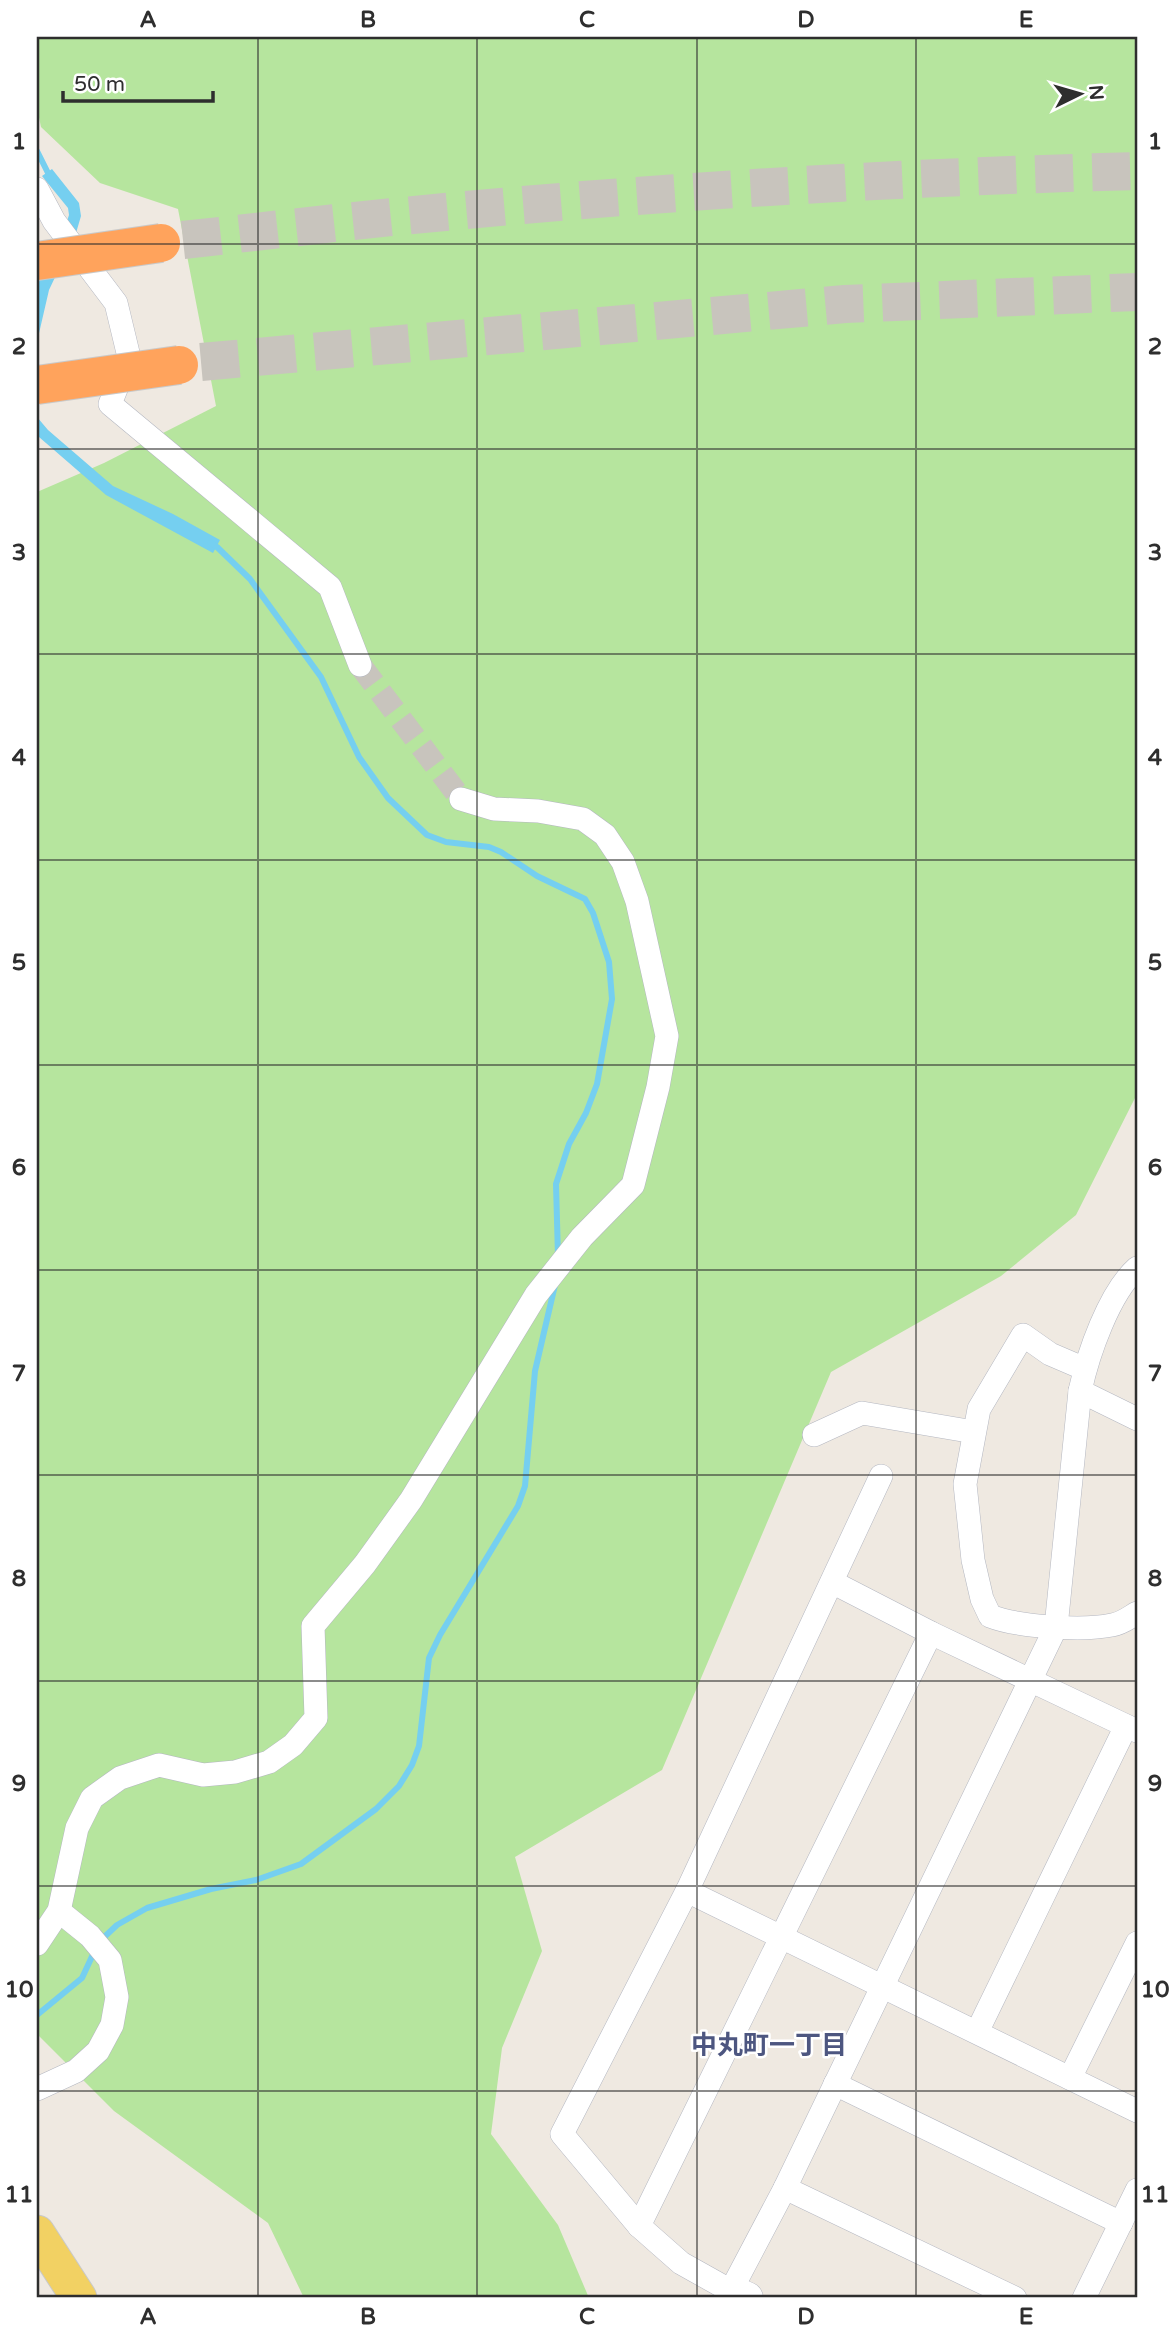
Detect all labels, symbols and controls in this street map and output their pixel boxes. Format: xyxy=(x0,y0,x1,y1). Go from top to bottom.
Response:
text: A xyxy=(139,6,157,34)
text: B xyxy=(360,6,376,34)
text: C xyxy=(579,6,595,34)
text: D xyxy=(797,6,815,34)
text: E xyxy=(1019,6,1033,34)
scale bar xyxy=(63,60,214,104)
north arrow xyxy=(1044,60,1114,130)
text: 50 m xyxy=(74,72,125,97)
text: N xyxy=(1084,84,1108,101)
text: 1 xyxy=(12,128,26,156)
text: 1 xyxy=(1148,128,1162,156)
text: 2 xyxy=(12,333,26,361)
text: 2 xyxy=(1148,333,1162,361)
text: 3 xyxy=(12,539,26,567)
text: 3 xyxy=(1148,539,1162,567)
text: 4 xyxy=(12,744,27,772)
text: 4 xyxy=(1148,744,1163,772)
text: 5 xyxy=(12,949,26,977)
text: 5 xyxy=(1148,949,1162,977)
text: 6 xyxy=(12,1154,26,1182)
text: 6 xyxy=(1148,1154,1162,1182)
text: 7 xyxy=(12,1360,26,1388)
text: 7 xyxy=(1148,1360,1162,1388)
text: 8 xyxy=(12,1565,26,1593)
text: 8 xyxy=(1148,1565,1162,1593)
text: 9 xyxy=(12,1770,26,1798)
text: 9 xyxy=(1148,1770,1162,1798)
text: 10 xyxy=(5,1976,33,2004)
text: 10 xyxy=(1141,1976,1169,2004)
district label: 中丸町一丁目 xyxy=(691,2030,847,2061)
text: 11 xyxy=(5,2181,33,2209)
text: 11 xyxy=(1141,2181,1169,2209)
text: A xyxy=(139,2303,157,2331)
text: B xyxy=(360,2303,376,2331)
text: C xyxy=(579,2303,595,2331)
text: D xyxy=(797,2303,815,2331)
text: E xyxy=(1019,2303,1033,2331)

